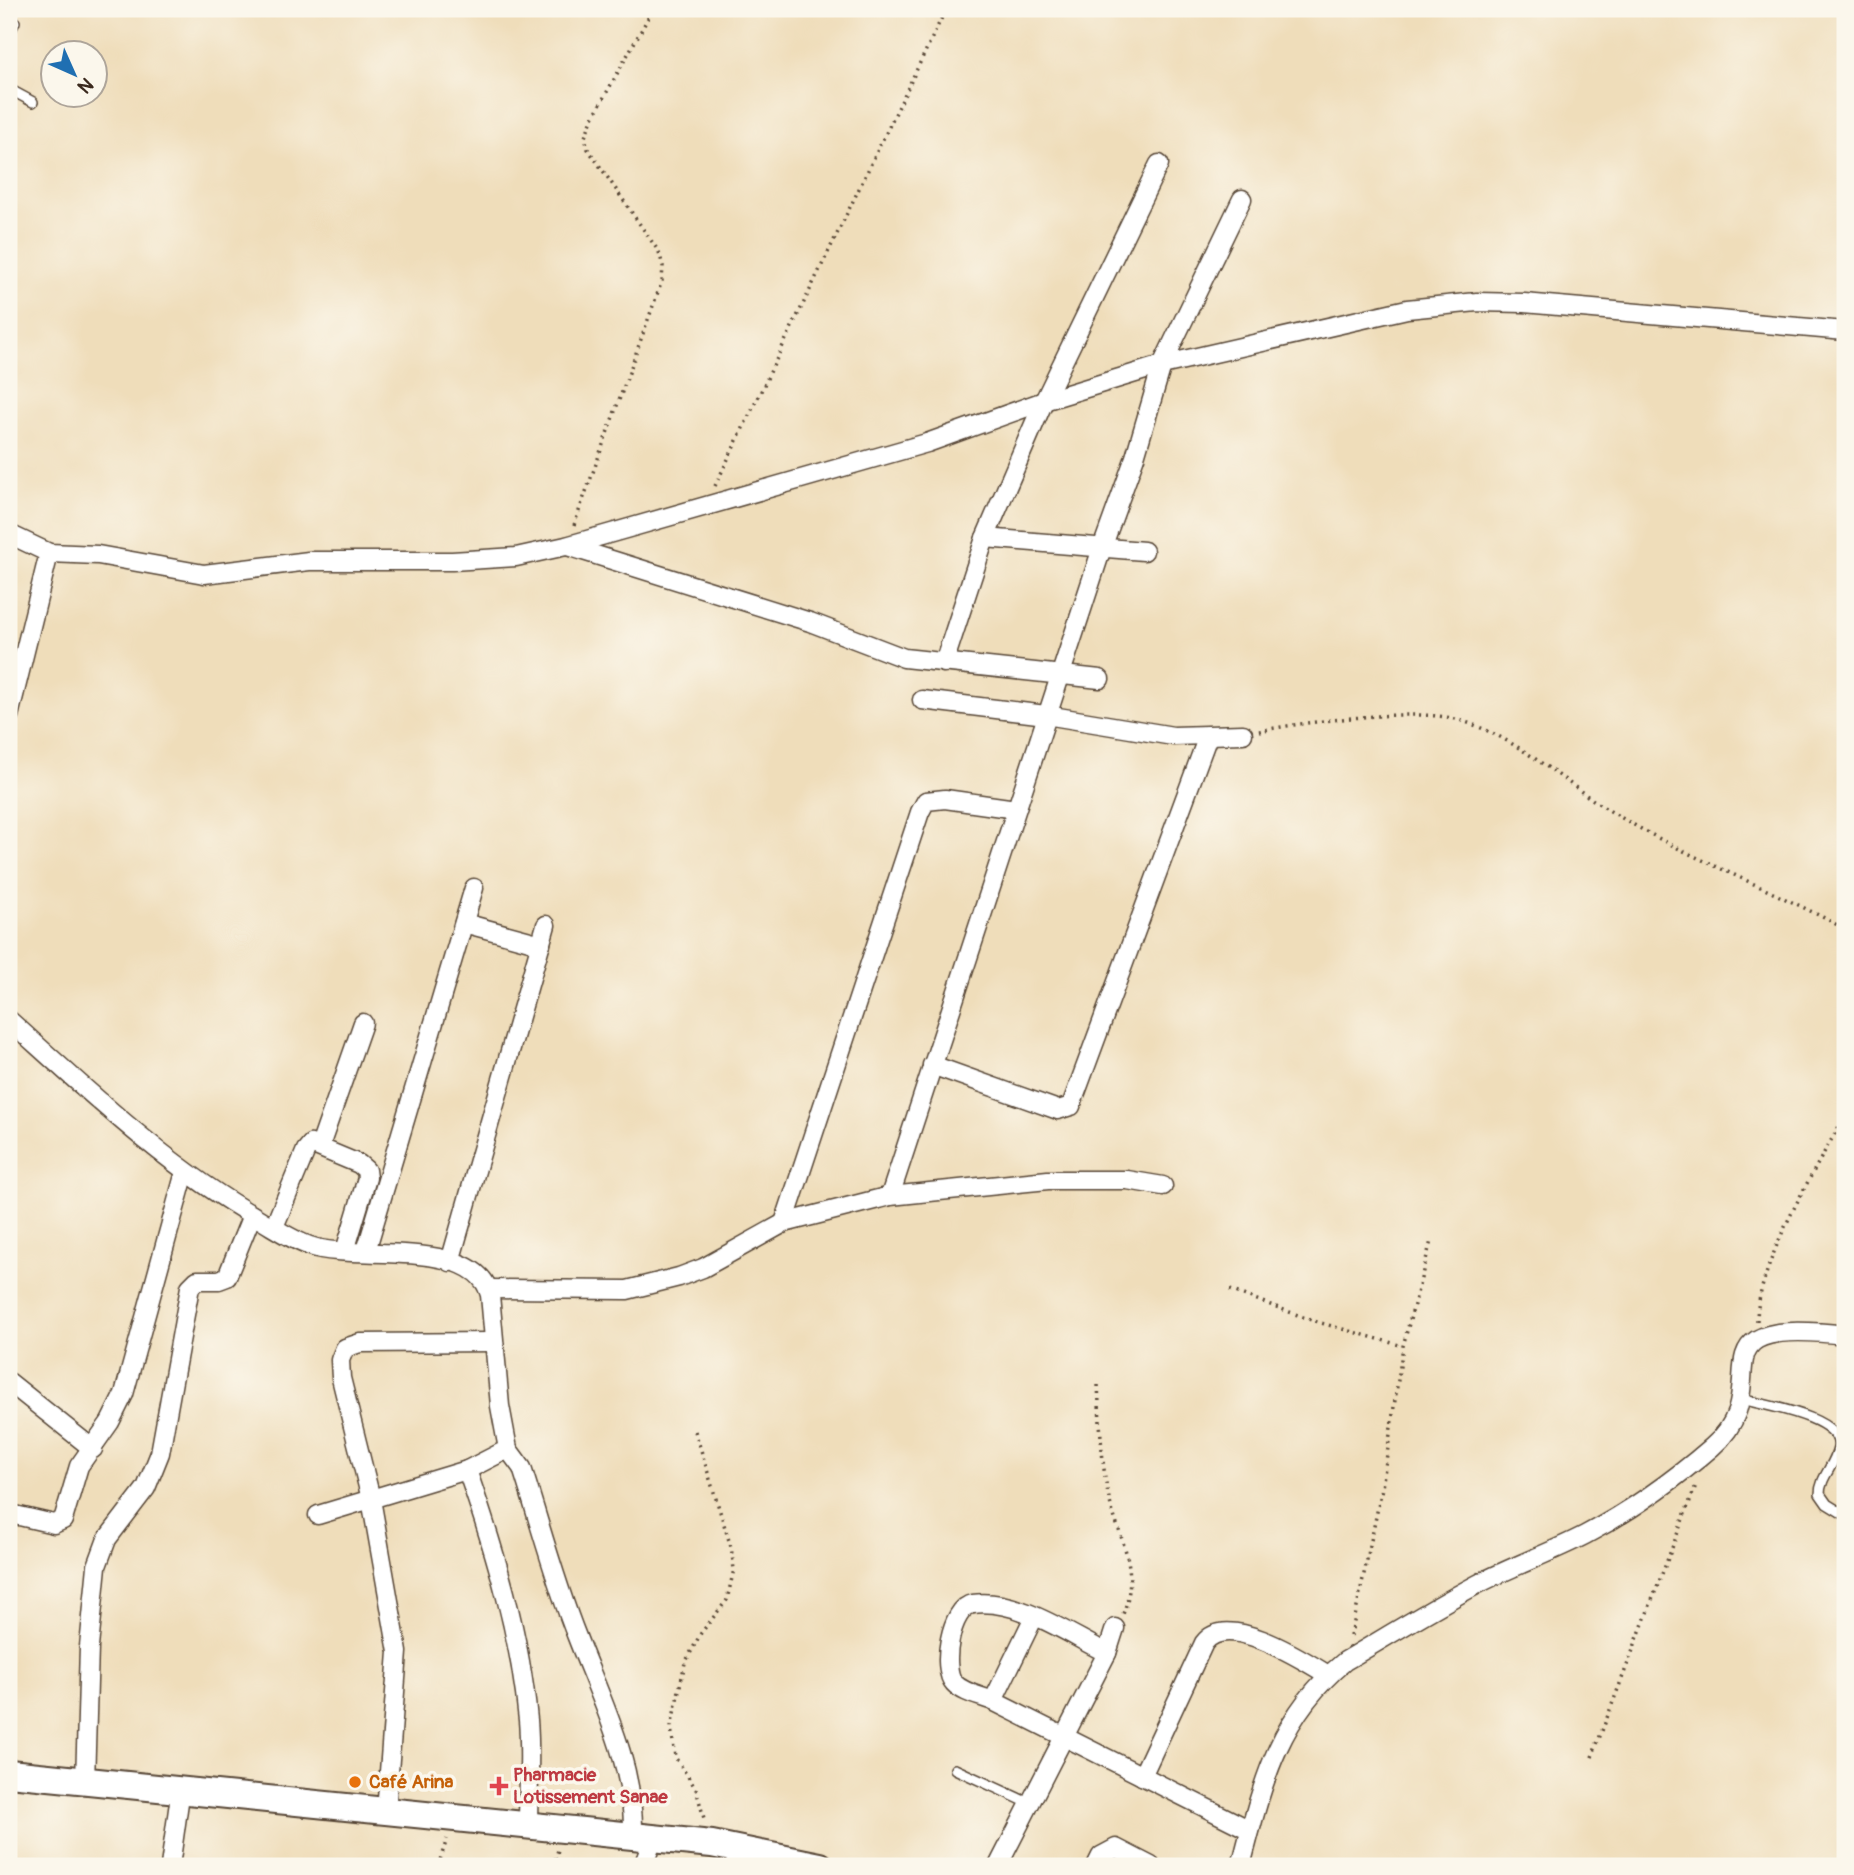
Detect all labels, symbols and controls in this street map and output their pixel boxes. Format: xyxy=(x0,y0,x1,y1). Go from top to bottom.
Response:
north arrow xyxy=(38,38,108,108)
text: N xyxy=(72,72,98,98)
place label: Pharmacie Lotissement Sanae xyxy=(513,1763,668,1809)
place label: Café Arina xyxy=(369,1770,454,1794)
marker: Café Arina xyxy=(347,1774,363,1790)
marker: Pharmacie Lotissement Sanae xyxy=(491,1778,507,1794)

